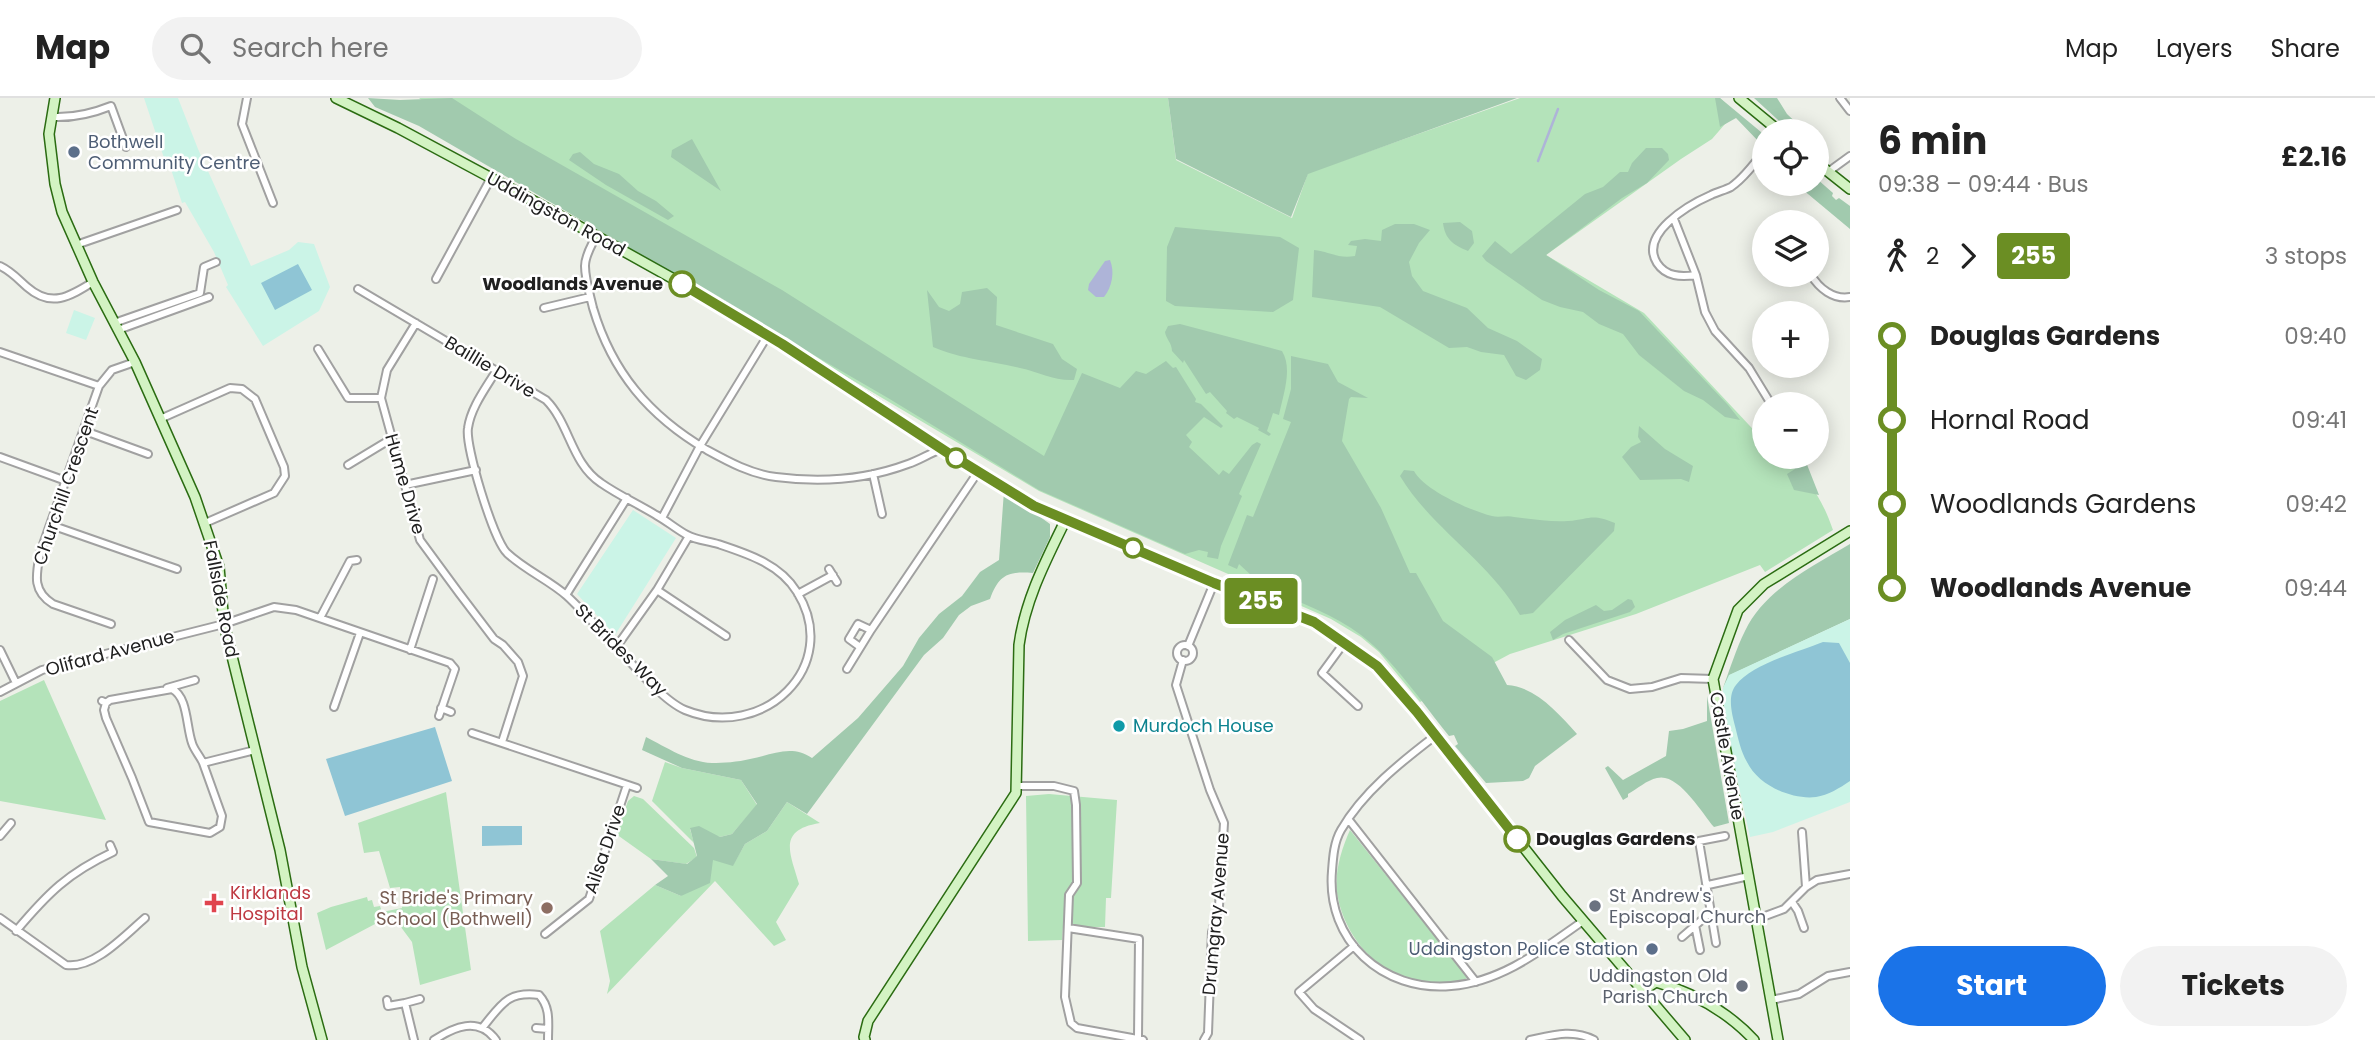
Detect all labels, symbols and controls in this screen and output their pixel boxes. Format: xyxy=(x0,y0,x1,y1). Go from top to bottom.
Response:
search box xyxy=(152,17,642,80)
text: Map xyxy=(35,24,110,71)
icon: search xyxy=(176,29,214,67)
text: Search here xyxy=(232,30,389,66)
text: Map xyxy=(2065,32,2118,65)
text: Layers xyxy=(2156,32,2232,65)
text: Share xyxy=(2270,32,2340,65)
text: 6 min xyxy=(1878,114,1987,167)
map controls xyxy=(1752,119,1829,469)
button: locate xyxy=(1752,119,1829,196)
place label: Bothwell Community Centre xyxy=(88,129,260,175)
text: £2.16 xyxy=(2281,139,2347,175)
marker: Bothwell Community Centre xyxy=(66,144,82,160)
street label: Uddingston Road xyxy=(482,165,630,262)
text: 09:38 – 09:44 · Bus xyxy=(1878,168,2089,200)
button: layers xyxy=(1752,210,1829,287)
icon: walk xyxy=(1878,237,1916,275)
icon: forward xyxy=(1949,237,1987,275)
text: 255 xyxy=(2011,239,2056,272)
text: 2 xyxy=(1926,240,1939,272)
text: 3 stops xyxy=(2265,240,2347,272)
place label: Woodlands Avenue xyxy=(482,271,663,296)
marker: Woodlands Avenue xyxy=(669,271,695,297)
button: + xyxy=(1752,301,1829,378)
text: Douglas Gardens xyxy=(1930,318,2160,354)
text: 09:40 xyxy=(2284,320,2347,352)
street label: Baillie Drive xyxy=(440,330,540,404)
button: − xyxy=(1752,392,1829,469)
text: Hornal Road xyxy=(1930,402,2089,438)
street label: Churchill Crescent xyxy=(27,404,104,568)
text: 09:41 xyxy=(2291,404,2347,436)
street label: Hume Drive xyxy=(379,431,432,537)
unlabelled marker xyxy=(946,448,966,468)
text: Woodlands Gardens xyxy=(1930,486,2196,522)
text: 09:42 xyxy=(2285,488,2347,520)
street label: Fallside Road xyxy=(198,538,245,660)
unlabelled marker xyxy=(1123,538,1143,558)
text: Woodlands Avenue xyxy=(1930,570,2191,606)
text: 09:44 xyxy=(2284,572,2347,604)
line badge: 255 xyxy=(1221,578,1301,624)
text: 255 xyxy=(1239,584,1283,617)
street label: St Brides Way xyxy=(570,598,673,701)
street label: Olifard Avenue xyxy=(43,623,177,682)
street label: Castle Avenue xyxy=(1704,690,1751,822)
place label: Murdoch House xyxy=(1133,713,1274,738)
marker: Murdoch House xyxy=(1111,718,1127,734)
street label: Ailsa Drive xyxy=(578,801,631,897)
marker: Douglas Gardens xyxy=(1504,826,1530,852)
place label: Douglas Gardens xyxy=(1536,826,1695,851)
street label: Drumgray Avenue xyxy=(1196,832,1235,996)
place label: Kirklands Hospital xyxy=(230,880,311,926)
place label: St Andrew's Episcopal Church xyxy=(1609,883,1766,929)
place label: St Bride's Primary School (Bothwell) xyxy=(376,885,533,931)
marker: Kirklands Hospital xyxy=(204,893,224,913)
marker: St Andrew's Episcopal Church xyxy=(1587,898,1603,914)
marker: St Bride's Primary School (Bothwell) xyxy=(539,900,555,916)
place label: Uddingston Police Station xyxy=(1409,936,1638,961)
marker: Uddingston Police Station xyxy=(1644,941,1660,957)
button: Start xyxy=(1878,946,2106,1026)
button: Tickets xyxy=(2120,946,2347,1026)
place label: Uddingston Old Parish Church xyxy=(1589,963,1728,1009)
marker: Uddingston Old Parish Church xyxy=(1734,978,1750,994)

